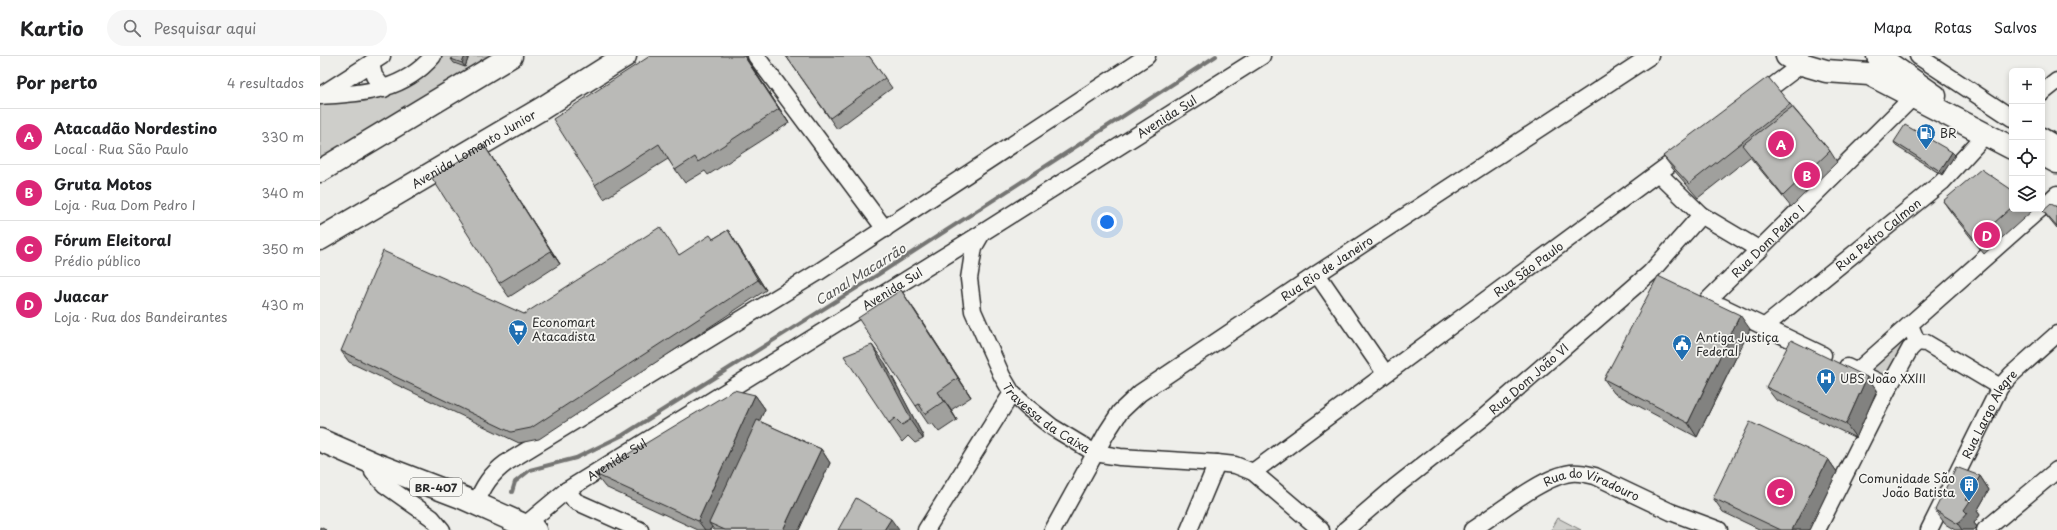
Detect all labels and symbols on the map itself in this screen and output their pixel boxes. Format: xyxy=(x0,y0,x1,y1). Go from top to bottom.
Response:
street label: Avenida Sul xyxy=(1133,91,1200,142)
street label: Avenida Lomanto Junior xyxy=(408,105,539,192)
fuel station icon: BR xyxy=(1915,122,1937,150)
place label: BR xyxy=(1940,124,1957,142)
pin: A xyxy=(1768,129,1794,159)
pin: B xyxy=(1794,160,1820,190)
street label: Rua Pedro Calmon xyxy=(1831,194,1925,275)
street label: Rua Dom Pedro I xyxy=(1727,200,1808,281)
your location xyxy=(1097,212,1117,232)
pin: D xyxy=(1974,220,2000,250)
street label: Rua Rio de Janeiro xyxy=(1277,231,1377,305)
street label: Rua São Paulo xyxy=(1489,237,1567,301)
water label: Canal Macarrão xyxy=(811,238,910,309)
street label: Avenida Sul xyxy=(859,263,926,314)
place label: Economart Atacadista xyxy=(532,313,596,345)
supermarket icon: Economart Atacadista xyxy=(507,318,529,346)
place label: Antiga Justiça Federal xyxy=(1696,328,1779,360)
public building icon: Antiga Justiça Federal xyxy=(1671,333,1693,361)
street label: Rua Dom João VI xyxy=(1485,339,1572,418)
street label: Rua Largo Alegre xyxy=(1957,365,2021,462)
hospital icon: UBS João XXIII xyxy=(1815,367,1837,395)
place label: UBS João XXIII xyxy=(1840,369,1926,387)
street label: Travessa da Caixa xyxy=(999,379,1094,457)
street label: Avenida Sul xyxy=(583,434,650,485)
street label: Rua do Viradouro xyxy=(1540,464,1643,505)
place label: Comunidade São João Batista xyxy=(1858,469,1955,501)
building icon: Comunidade São João Batista xyxy=(1958,474,1980,502)
pin: C xyxy=(1767,477,1793,507)
road number: BR-407 xyxy=(410,478,462,496)

